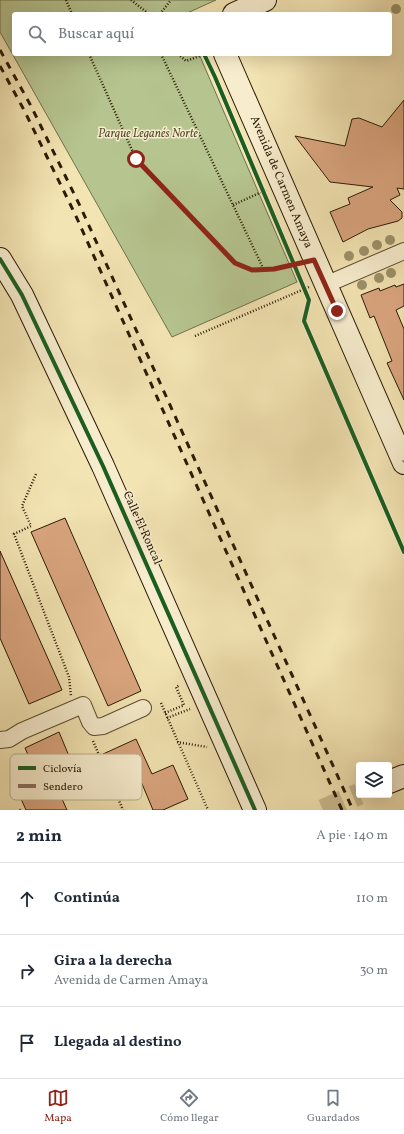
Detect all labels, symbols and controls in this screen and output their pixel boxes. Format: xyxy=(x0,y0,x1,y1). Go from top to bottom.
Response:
search box xyxy=(12,12,392,56)
icon: search xyxy=(26,23,48,45)
text: Buscar aquí xyxy=(58,24,134,45)
street label: Avenida de Carmen Amaya xyxy=(246,113,316,251)
park label: Parque Leganés Norte xyxy=(98,126,199,142)
route start xyxy=(127,150,145,168)
route end xyxy=(328,302,346,320)
street label: Calle El Roncal xyxy=(119,489,165,568)
legend xyxy=(10,754,142,800)
text: Ciclovía xyxy=(43,762,82,777)
map controls xyxy=(356,762,392,798)
button: layers xyxy=(356,762,392,798)
text: Sendero xyxy=(43,780,83,795)
text: 2 min xyxy=(16,825,62,848)
text: A pie · 140 m xyxy=(317,827,388,845)
icon: ahead xyxy=(16,888,38,910)
text: Continúa xyxy=(54,888,120,909)
text: 110 m xyxy=(356,890,388,908)
text: Gira a la derecha xyxy=(54,951,172,972)
icon: right xyxy=(16,960,38,982)
text: 30 m xyxy=(360,962,388,980)
text: Avenida de Carmen Amaya xyxy=(54,972,208,990)
icon: arrive xyxy=(16,1032,38,1054)
text: Llegada al destino xyxy=(54,1032,182,1053)
tab: Mapa xyxy=(44,1087,72,1126)
tab: Cómo llegar xyxy=(160,1087,219,1126)
tab: Guardados xyxy=(307,1087,360,1126)

